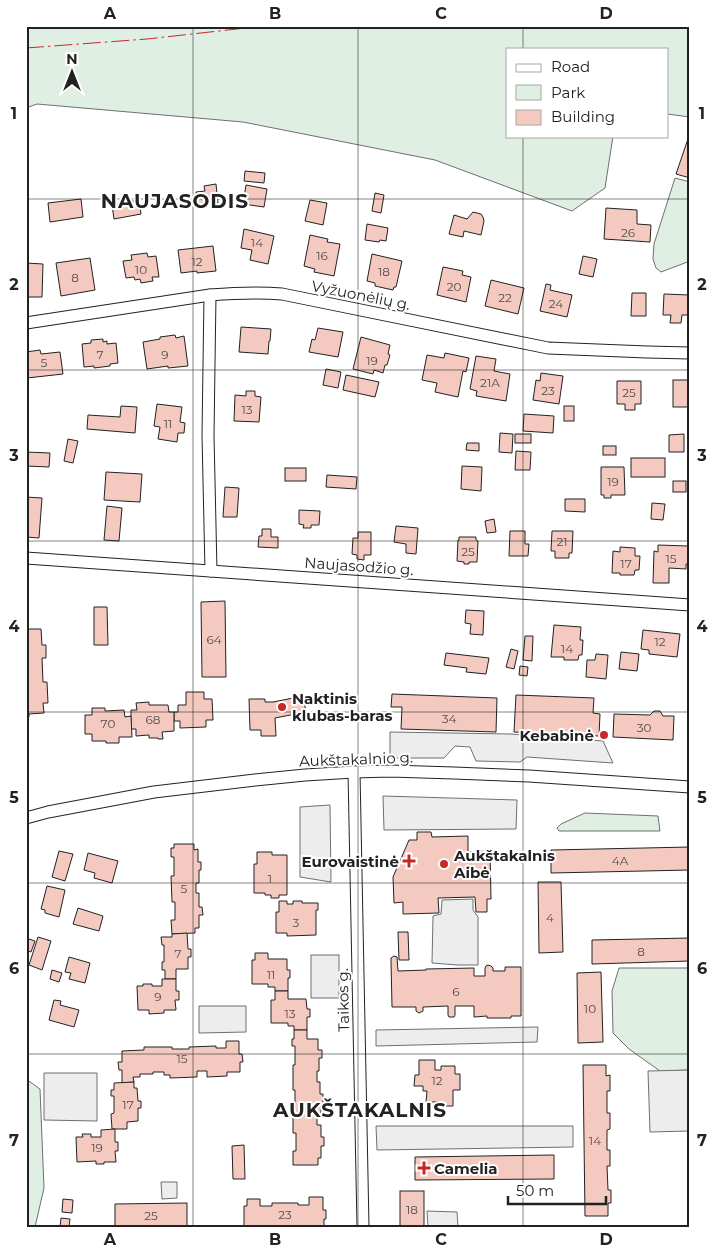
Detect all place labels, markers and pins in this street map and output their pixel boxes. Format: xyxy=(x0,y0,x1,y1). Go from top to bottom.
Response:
place label: Naktinis klubas-baras xyxy=(292,689,392,725)
marker: Naktinis klubas-baras xyxy=(276,701,288,713)
place label: Kebabinė xyxy=(520,726,594,745)
marker: Kebabinė xyxy=(598,729,610,741)
place label: Aukštakalnis Aibė xyxy=(453,846,555,882)
place label: Eurovaistinė xyxy=(301,852,399,871)
marker: Eurovaistinė xyxy=(403,855,415,867)
marker: Aukštakalnis Aibė xyxy=(438,858,450,870)
place label: Camelia xyxy=(434,1159,498,1178)
marker: Camelia xyxy=(418,1162,430,1174)

